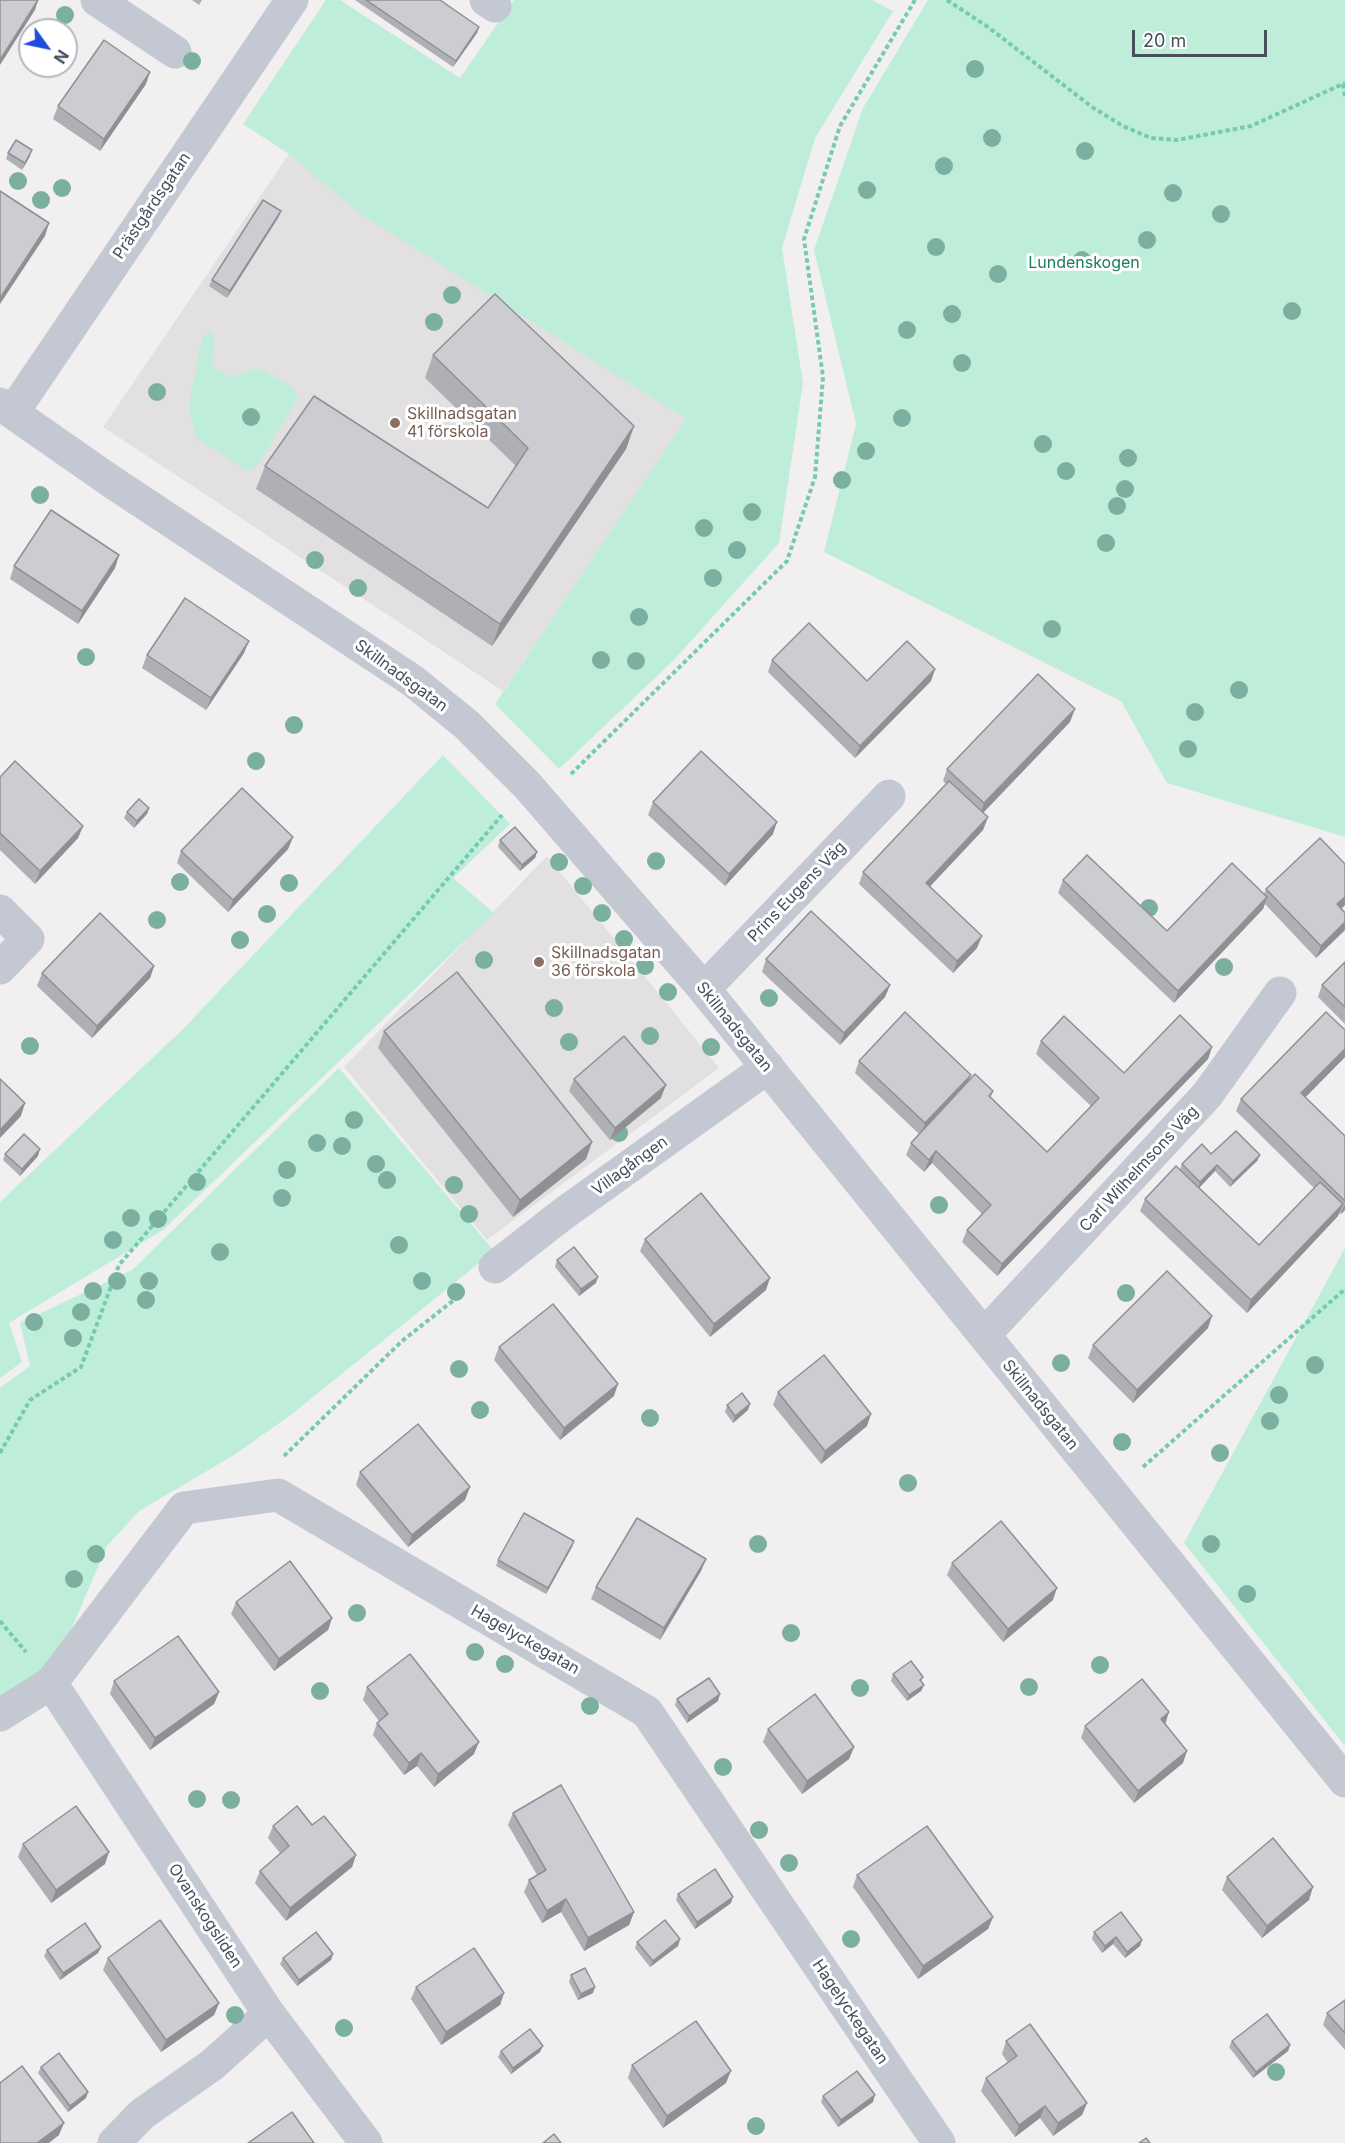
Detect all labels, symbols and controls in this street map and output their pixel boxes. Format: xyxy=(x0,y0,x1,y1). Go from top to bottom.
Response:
north arrow xyxy=(18,18,78,78)
scale bar xyxy=(1135,18,1270,56)
text: 20 m xyxy=(1143,30,1186,51)
text: N xyxy=(50,46,73,67)
street label: Prästgårdsgatan xyxy=(109,149,195,263)
park label: Lundenskogen xyxy=(1028,253,1140,273)
place label: Skillnadsgatan 41 förskola xyxy=(407,404,517,442)
marker: Skillnadsgatan 41 förskola xyxy=(388,416,402,430)
street label: Skillnadsgatan xyxy=(351,636,451,716)
street label: Prins Eugens Väg xyxy=(744,838,850,946)
place label: Skillnadsgatan 36 förskola xyxy=(551,943,661,981)
marker: Skillnadsgatan 36 förskola xyxy=(532,955,546,969)
street label: Skillnadsgatan xyxy=(692,978,776,1076)
street label: Carl Wilhelmsons Väg xyxy=(1076,1102,1202,1236)
street label: Villagången xyxy=(589,1132,671,1200)
street label: Skillnadsgatan xyxy=(998,1356,1082,1454)
street label: Hagelyckegatan xyxy=(467,1601,583,1679)
street label: Ovanskogsliden xyxy=(164,1860,246,1972)
street label: Hagelyckegatan xyxy=(808,1956,892,2068)

